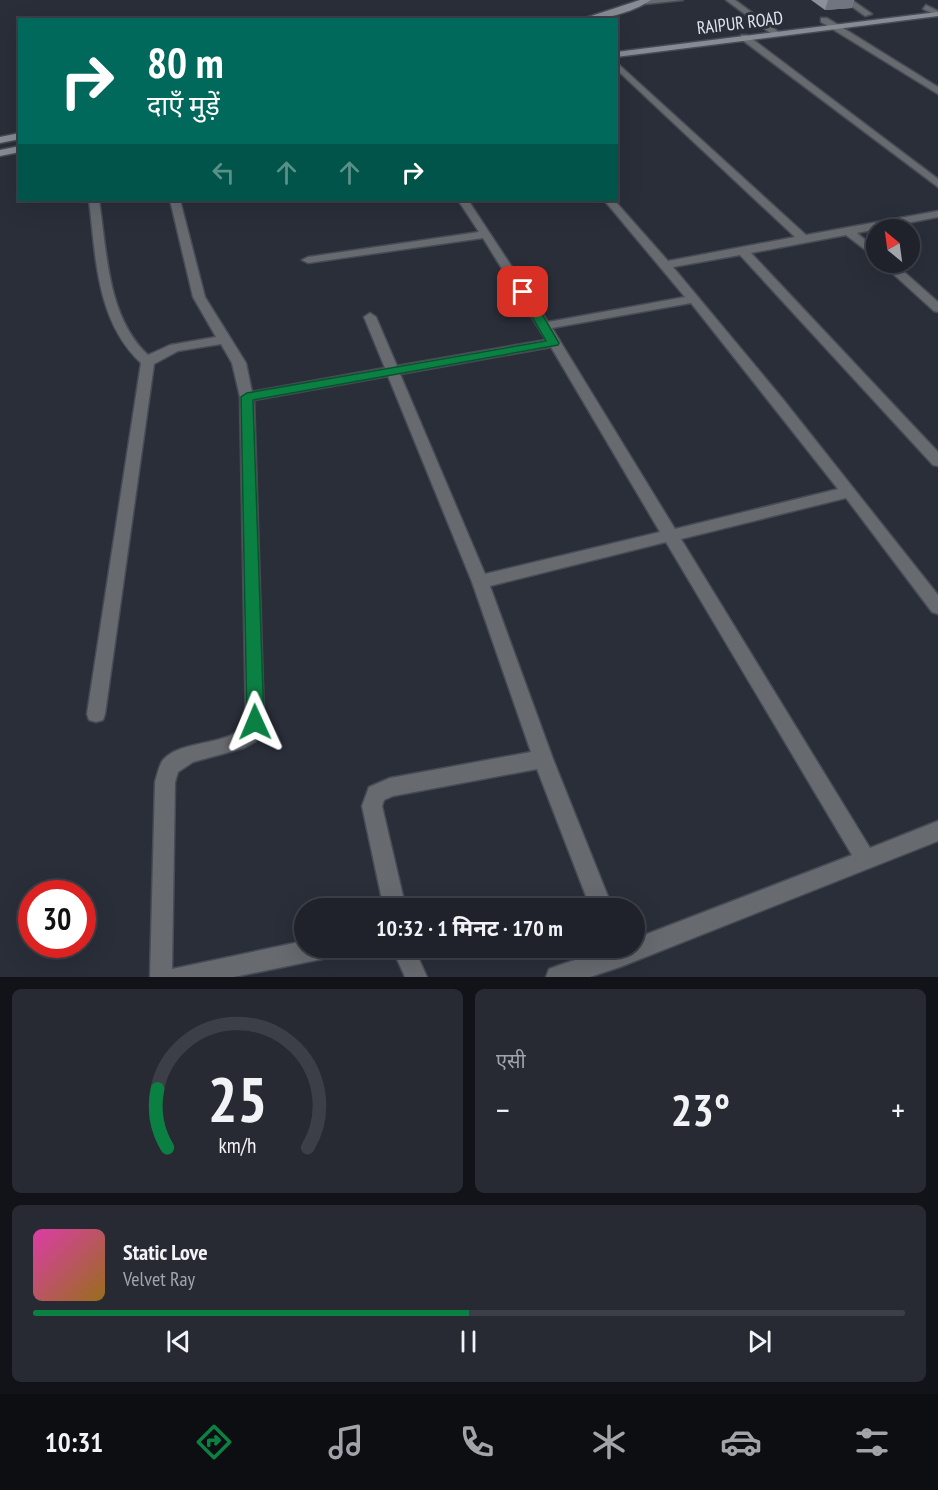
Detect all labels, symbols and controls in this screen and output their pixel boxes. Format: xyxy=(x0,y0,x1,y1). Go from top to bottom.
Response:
street label: RAIPUR ROAD xyxy=(696,6,784,39)
text: 80 m xyxy=(147,35,224,90)
icon: right xyxy=(48,42,126,120)
text: दाएँ मुड़ें xyxy=(147,88,220,122)
icon: left xyxy=(207,156,240,189)
icon: ahead xyxy=(270,156,303,189)
icon: ahead xyxy=(333,156,366,189)
icon: right xyxy=(396,156,429,189)
north arrow xyxy=(866,219,920,273)
map controls xyxy=(866,219,920,273)
pin xyxy=(497,266,548,317)
icon: arrive xyxy=(506,275,539,308)
position arrow xyxy=(223,690,287,754)
speed limit sign: 30 xyxy=(18,880,96,958)
text: 10:32 · 1 मिनट · 170 m xyxy=(376,914,563,942)
text: एसी xyxy=(496,1048,526,1074)
text: 25 xyxy=(208,1058,267,1139)
text: 23° xyxy=(671,1080,730,1138)
text: − xyxy=(496,1088,510,1131)
text: + xyxy=(891,1088,905,1131)
text: km/h xyxy=(218,1131,257,1159)
text: Static Love xyxy=(123,1238,208,1266)
text: Velvet Ray xyxy=(123,1266,195,1292)
icon: previous xyxy=(162,1325,195,1358)
icon: pause xyxy=(452,1325,485,1358)
icon: next xyxy=(743,1325,776,1358)
icon: directions xyxy=(193,1421,235,1463)
icon: music xyxy=(325,1421,367,1463)
icon: phone xyxy=(456,1421,498,1463)
icon: climate xyxy=(588,1421,630,1463)
icon: car xyxy=(720,1421,762,1463)
icon: filters xyxy=(851,1421,893,1463)
text: 10:31 xyxy=(45,1425,103,1459)

